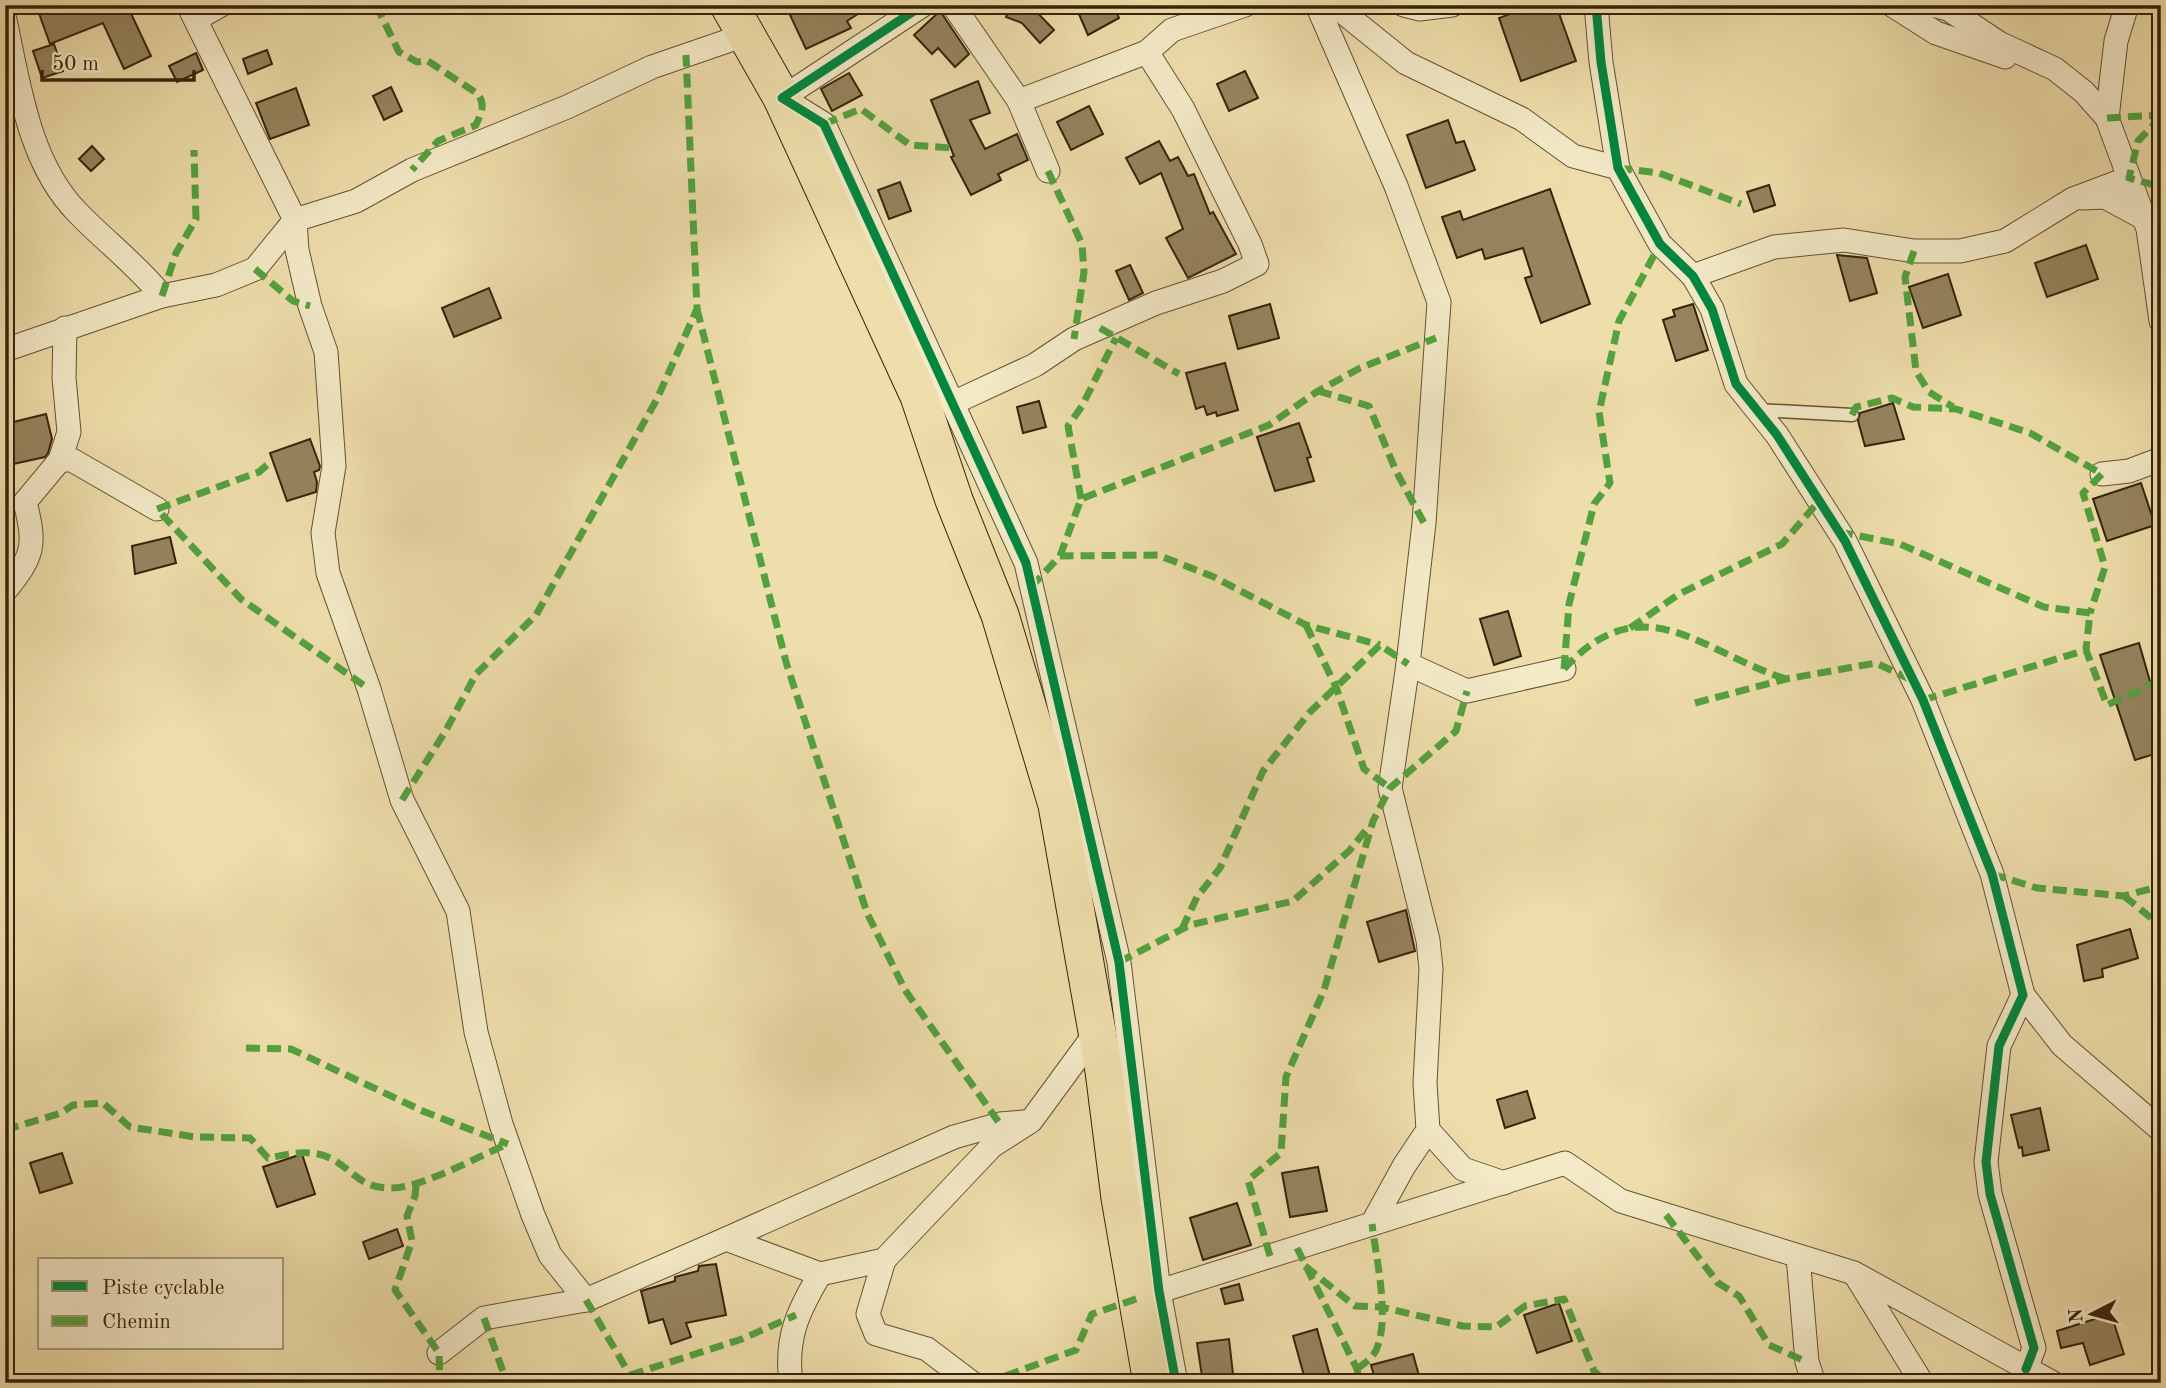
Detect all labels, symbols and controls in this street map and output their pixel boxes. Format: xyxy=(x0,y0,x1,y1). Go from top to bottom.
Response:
scale bar xyxy=(42,38,194,82)
text: 50 m xyxy=(52,54,99,75)
legend xyxy=(38,1258,284,1350)
text: Piste cyclable xyxy=(102,1278,225,1299)
north arrow xyxy=(2058,1280,2128,1350)
text: N xyxy=(2067,1307,2088,1324)
text: Chemin xyxy=(102,1312,171,1333)

